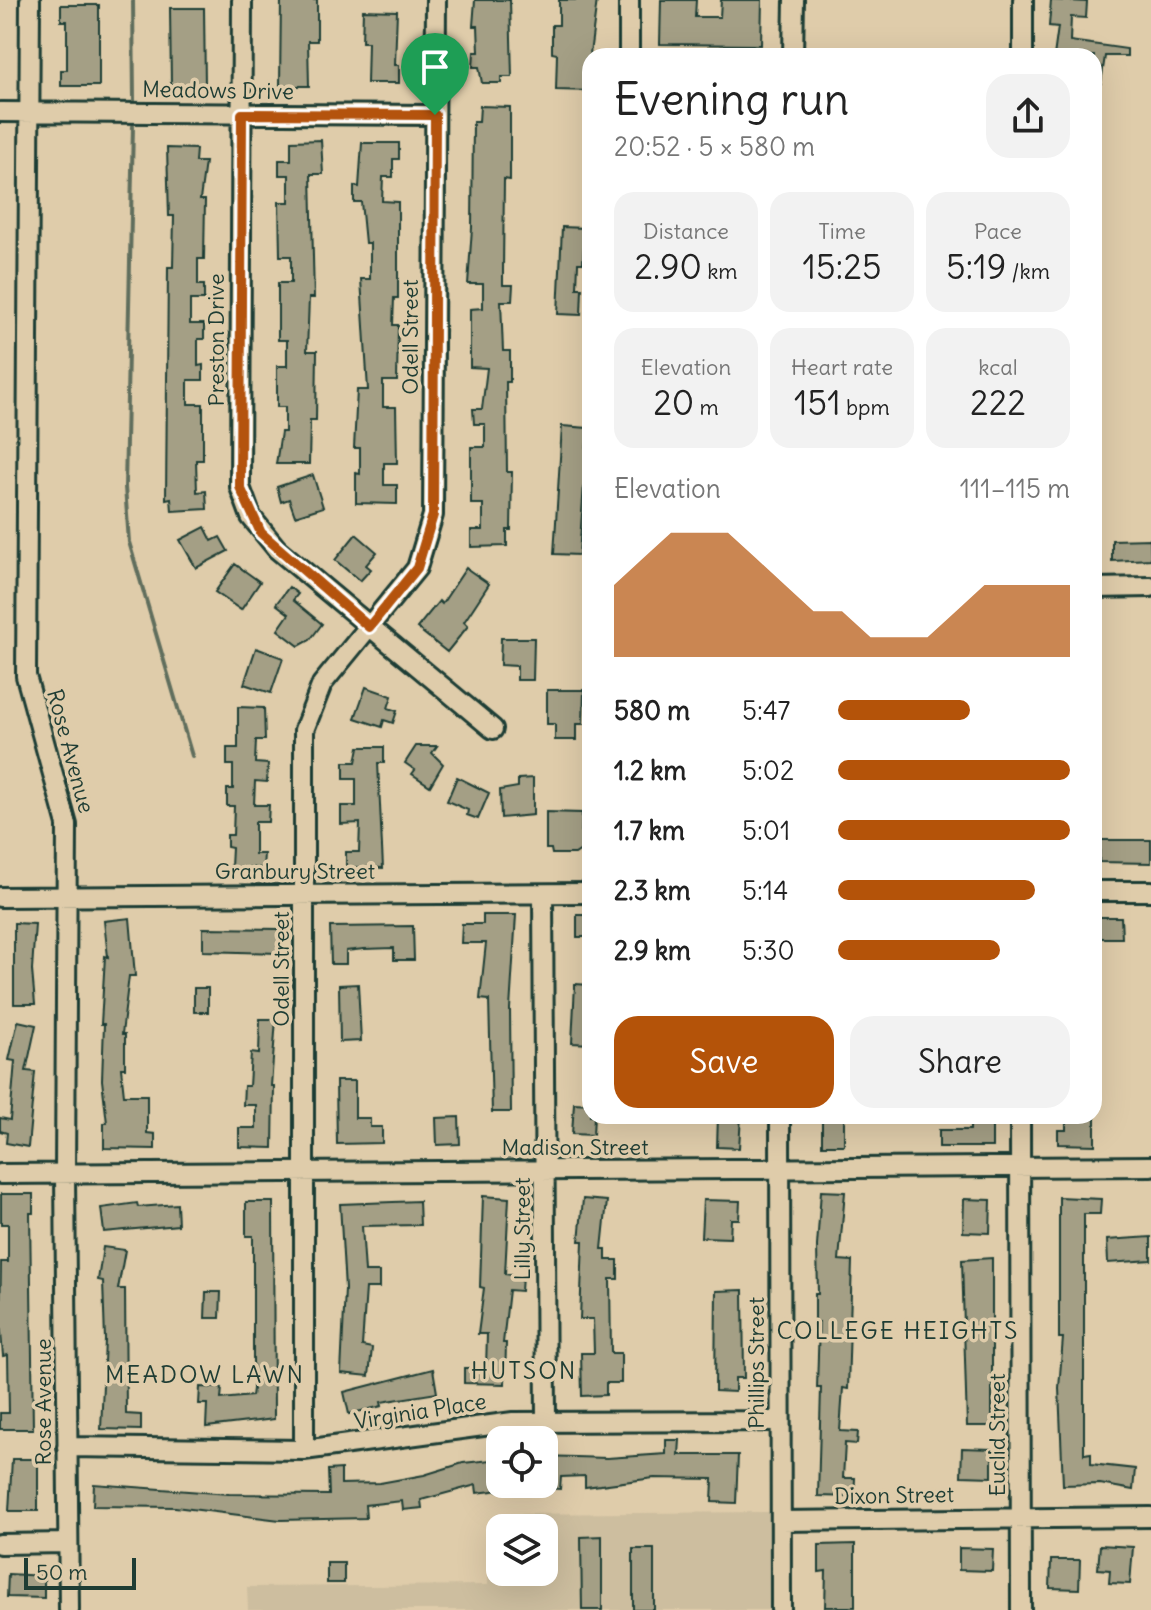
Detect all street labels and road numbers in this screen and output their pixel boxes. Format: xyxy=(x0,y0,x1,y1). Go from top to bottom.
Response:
street label: Meadows Drive xyxy=(142,75,294,105)
street label: Preston Drive xyxy=(202,273,230,407)
street label: Odell Street xyxy=(396,279,424,395)
street label: Rose Avenue xyxy=(41,686,101,816)
street label: Granbury Street xyxy=(215,857,375,885)
street label: Odell Street xyxy=(267,911,295,1027)
street label: Madison Street xyxy=(501,1133,649,1161)
street label: Lilly Street xyxy=(508,1177,536,1281)
street label: Phillips Street xyxy=(742,1297,770,1429)
street label: Rose Avenue xyxy=(29,1338,57,1466)
street label: Euclid Street xyxy=(983,1373,1011,1497)
street label: Virginia Place xyxy=(352,1387,488,1435)
street label: Dixon Street xyxy=(834,1480,954,1510)

